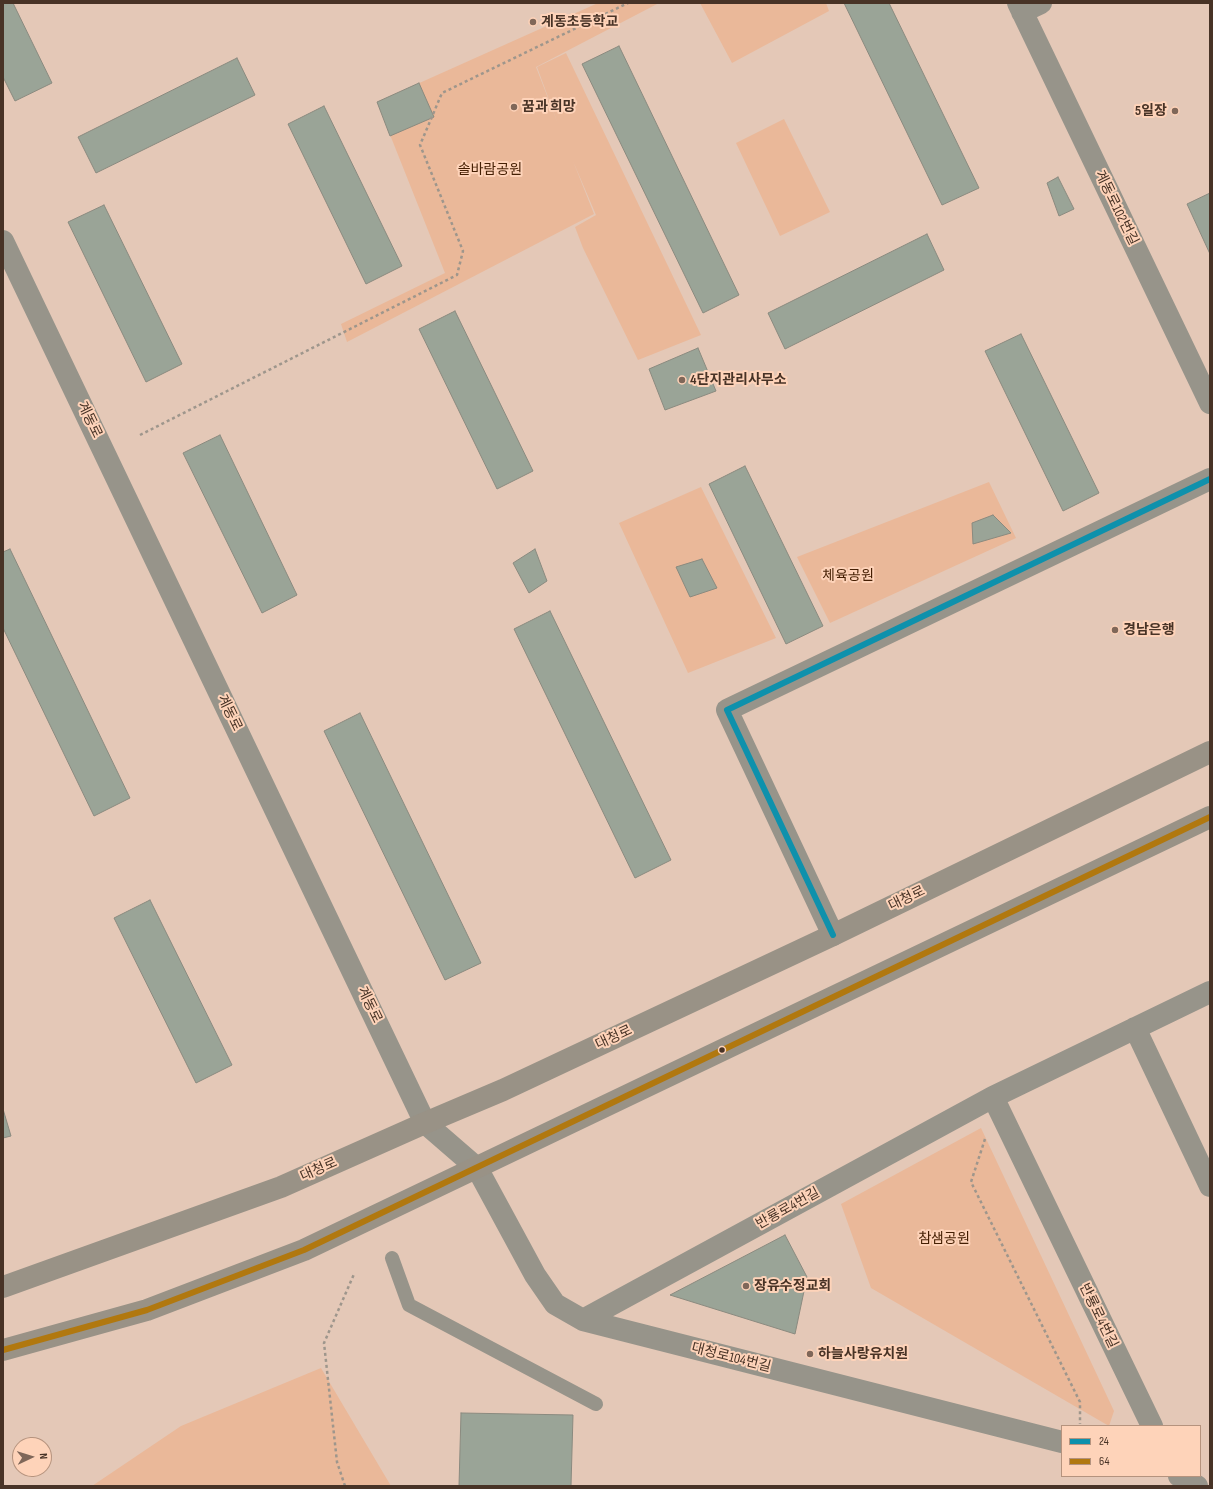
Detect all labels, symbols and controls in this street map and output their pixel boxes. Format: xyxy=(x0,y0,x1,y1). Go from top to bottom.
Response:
place label: 계동초등학교 xyxy=(541,14,618,30)
marker: 계동초등학교 xyxy=(528,17,538,27)
place label: 꿈과 희망 xyxy=(522,99,576,115)
marker: 꿈과 희망 xyxy=(509,102,519,112)
place label: 5일장 xyxy=(1135,103,1167,119)
marker: 5일장 xyxy=(1170,106,1180,116)
park label: 솔바람공원 xyxy=(458,162,522,178)
street label: 계동로102번길 xyxy=(1091,168,1141,248)
place label: 4단지관리사무소 xyxy=(690,372,787,388)
marker: 4단지관리사무소 xyxy=(677,375,687,385)
street label: 계동로 xyxy=(73,399,105,441)
park label: 체육공원 xyxy=(822,568,874,584)
place label: 경남은행 xyxy=(1123,622,1175,638)
marker: 경남은행 xyxy=(1110,625,1120,635)
street label: 계동로 xyxy=(213,692,245,734)
street label: 대청로 xyxy=(886,883,928,915)
street label: 계동로 xyxy=(353,984,385,1026)
street label: 대청로 xyxy=(593,1022,635,1054)
unlabelled marker xyxy=(717,1045,727,1055)
street label: 대청로 xyxy=(298,1154,340,1186)
street label: 반룡로4번길 xyxy=(753,1185,823,1233)
park label: 참샘공원 xyxy=(918,1231,970,1247)
place label: 장유수정교회 xyxy=(754,1278,831,1294)
marker: 장유수정교회 xyxy=(741,1281,751,1291)
street label: 반룡로4번길 xyxy=(1075,1281,1121,1351)
street label: 대청로104번길 xyxy=(689,1340,773,1376)
place label: 하늘사랑유치원 xyxy=(818,1346,908,1362)
marker: 하늘사랑유치원 xyxy=(805,1349,815,1359)
legend xyxy=(1061,1425,1201,1477)
text: 24 xyxy=(1099,1434,1109,1449)
north arrow xyxy=(12,1437,52,1477)
text: N xyxy=(37,1453,50,1460)
text: 64 xyxy=(1099,1454,1109,1469)

